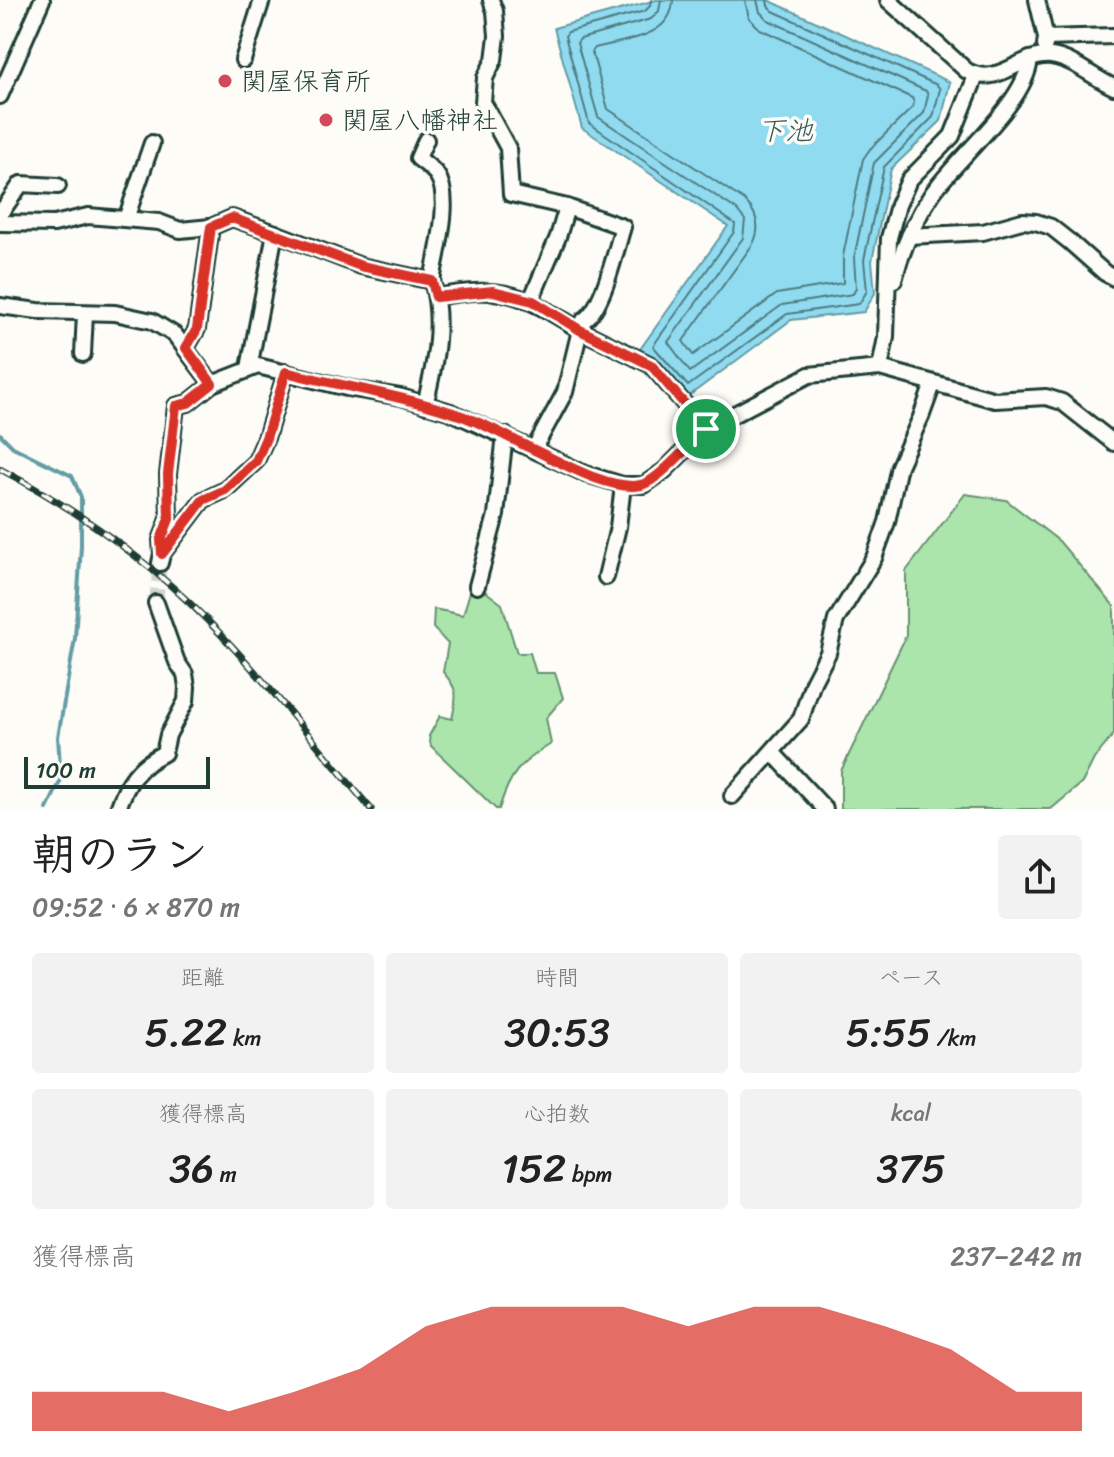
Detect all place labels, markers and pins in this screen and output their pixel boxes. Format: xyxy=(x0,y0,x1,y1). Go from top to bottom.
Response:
place label: 関屋保育所 xyxy=(241,58,371,104)
marker: 関屋保育所 xyxy=(216,72,234,90)
place label: 関屋八幡神社 xyxy=(342,97,498,143)
marker: 関屋八幡神社 xyxy=(317,111,335,129)
pin xyxy=(672,395,740,463)

